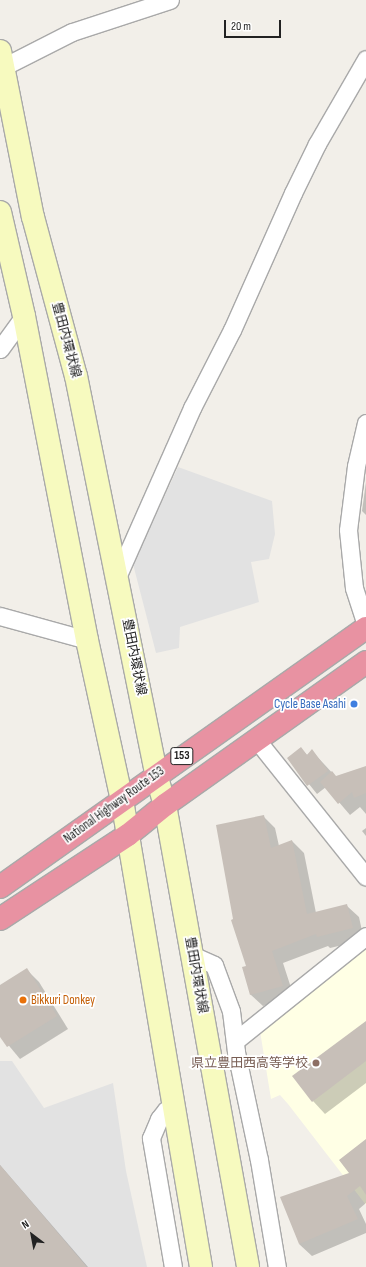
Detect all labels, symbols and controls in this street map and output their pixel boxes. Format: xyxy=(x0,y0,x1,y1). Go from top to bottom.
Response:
scale bar xyxy=(226,12,283,38)
text: 20 m xyxy=(231,19,251,34)
street label: 豊田内環状線 xyxy=(48,300,84,380)
street label: 豊田内環状線 xyxy=(119,617,149,697)
place label: Cycle Base Asahi xyxy=(274,696,346,712)
marker: Cycle Base Asahi xyxy=(349,699,359,709)
road number: 153 xyxy=(170,746,194,766)
street label: National Highway Route 153 xyxy=(61,763,167,847)
street label: 豊田内環状線 xyxy=(182,935,210,1015)
place label: Bikkuri Donkey xyxy=(31,992,95,1008)
marker: Bikkuri Donkey xyxy=(18,995,28,1005)
place label: 県立豊田西高等学校 xyxy=(191,1055,308,1071)
marker: 県立豊田西高等学校 xyxy=(311,1058,321,1068)
north arrow xyxy=(12,1215,52,1255)
text: N xyxy=(19,1217,31,1231)

